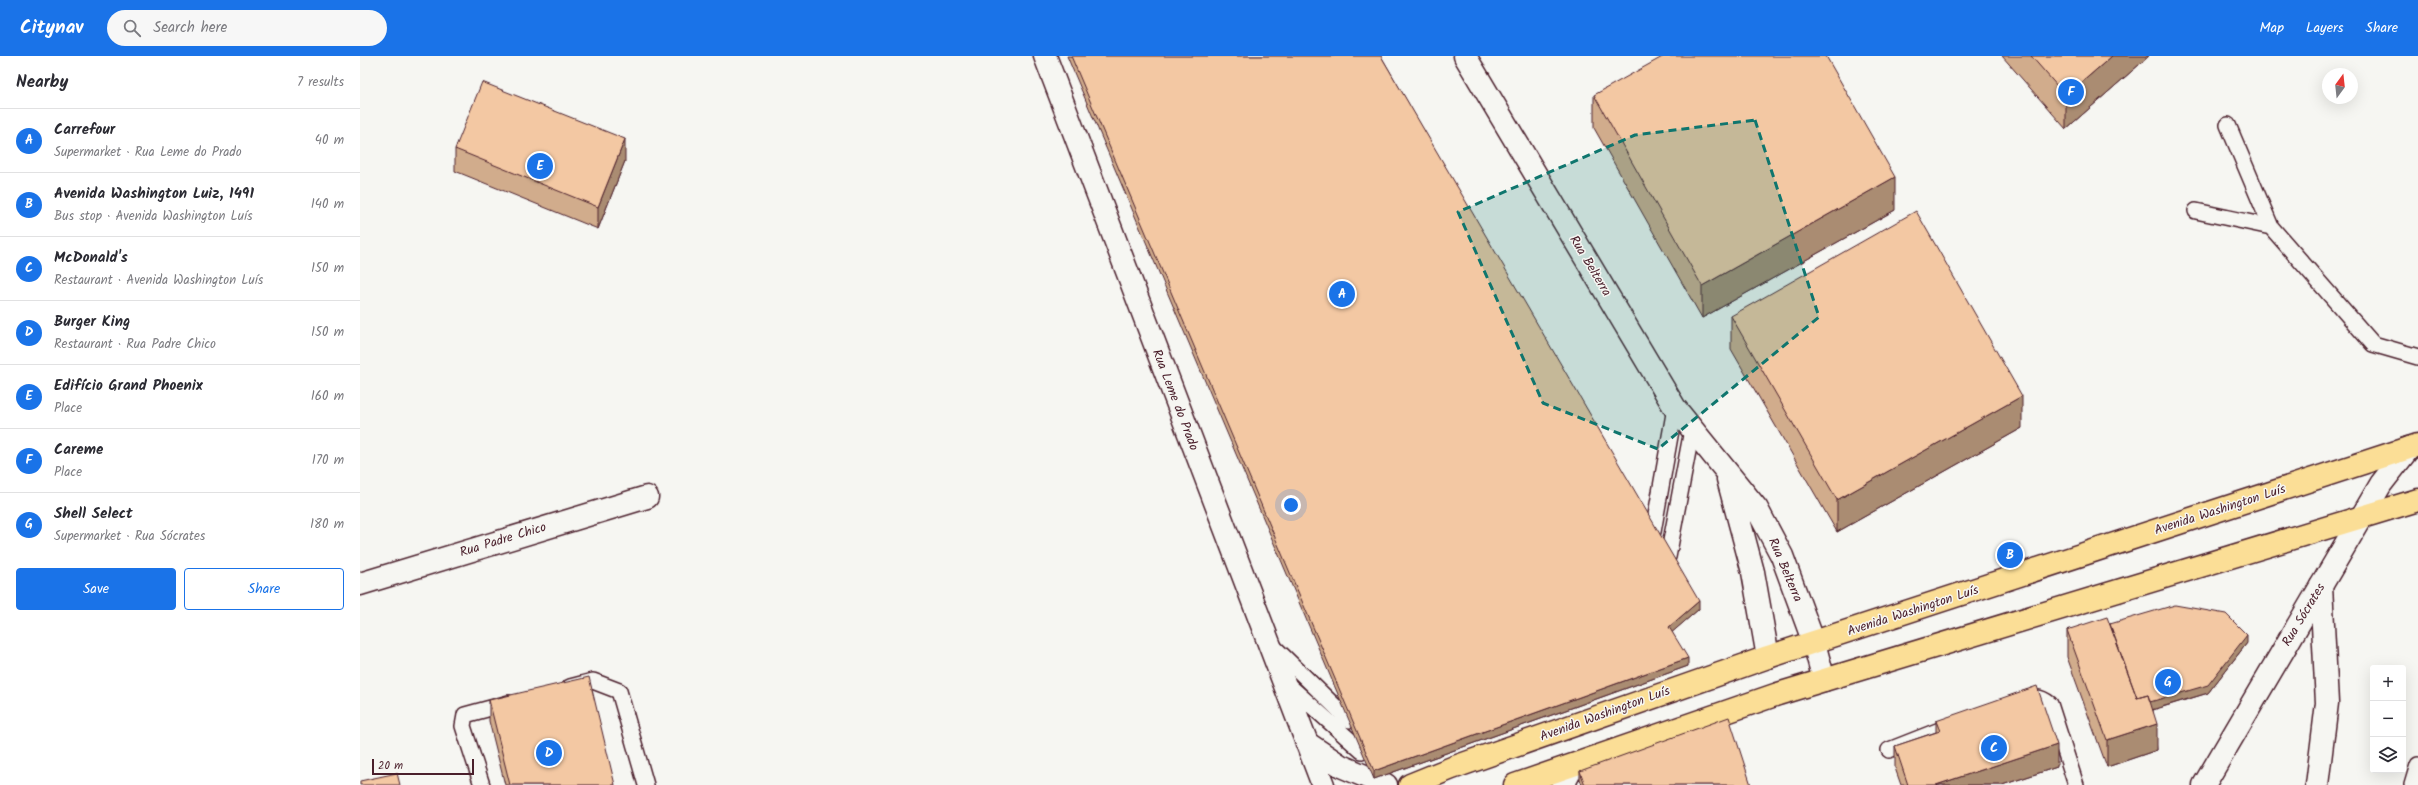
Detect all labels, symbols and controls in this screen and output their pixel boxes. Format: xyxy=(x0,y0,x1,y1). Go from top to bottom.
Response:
search box xyxy=(107,10,387,46)
text: Citynav xyxy=(20,13,83,43)
text: Search here xyxy=(153,16,227,40)
icon: search xyxy=(121,17,143,39)
text: Map xyxy=(2260,17,2284,39)
text: Layers xyxy=(2306,17,2344,39)
text: Share xyxy=(2366,17,2398,39)
north arrow xyxy=(2322,68,2358,104)
text: Nearby xyxy=(16,69,68,96)
text: 7 results xyxy=(297,72,344,93)
pin: F xyxy=(2058,77,2084,107)
text: Carrefour xyxy=(54,118,115,142)
text: A xyxy=(25,130,33,151)
text: 40 m xyxy=(315,130,344,151)
text: Supermarket · Rua Leme do Prado xyxy=(54,142,242,163)
pin: E xyxy=(527,151,553,181)
text: Avenida Washington Luiz, 1491 xyxy=(54,182,254,206)
text: B xyxy=(25,194,33,215)
text: 140 m xyxy=(311,194,344,215)
text: Bus stop · Avenida Washington Luís xyxy=(54,206,253,227)
street label: Rua Belterra xyxy=(1563,231,1617,301)
text: McDonald's xyxy=(54,246,128,270)
text: C xyxy=(25,258,33,279)
text: 150 m xyxy=(311,258,344,279)
text: Restaurant · Avenida Washington Luís xyxy=(54,270,263,291)
pin: A xyxy=(1329,279,1355,309)
text: Burger King xyxy=(54,310,130,334)
text: D xyxy=(25,322,33,343)
text: 150 m xyxy=(311,322,344,343)
text: Restaurant · Rua Padre Chico xyxy=(54,334,216,355)
street label: Rua Leme do Prado xyxy=(1146,346,1204,454)
text: Edifício Grand Phoenix xyxy=(54,374,203,398)
text: E xyxy=(25,386,33,407)
text: 160 m xyxy=(311,386,344,407)
text: Place xyxy=(54,398,82,419)
text: Careme xyxy=(54,438,103,462)
text: F xyxy=(25,450,33,471)
text: 170 m xyxy=(312,450,344,471)
text: Place xyxy=(54,462,82,483)
street label: Avenida Washington Luís xyxy=(2152,479,2289,541)
your location xyxy=(1281,495,1301,515)
text: Shell Select xyxy=(54,502,133,526)
text: G xyxy=(25,514,33,535)
text: 180 m xyxy=(310,514,344,535)
street label: Rua Padre Chico xyxy=(457,517,549,563)
text: Supermarket · Rua Sócrates xyxy=(54,526,205,547)
street label: Rua Belterra xyxy=(1762,535,1808,605)
pin: B xyxy=(1997,540,2023,570)
button: Save xyxy=(16,568,176,610)
button: Share xyxy=(184,568,344,610)
street label: Rua Sócrates xyxy=(2277,579,2331,651)
street label: Avenida Washington Luís xyxy=(1845,580,1982,642)
map controls xyxy=(2370,665,2406,773)
button: + xyxy=(2370,665,2406,701)
pin: G xyxy=(2155,667,2181,697)
street label: Avenida Washington Luís xyxy=(1537,681,1673,747)
button: − xyxy=(2370,701,2406,737)
pin: C xyxy=(1981,733,2007,763)
button: layers xyxy=(2370,737,2406,773)
pin: D xyxy=(536,738,562,768)
scale bar xyxy=(372,757,474,776)
text: 20 m xyxy=(378,757,403,775)

